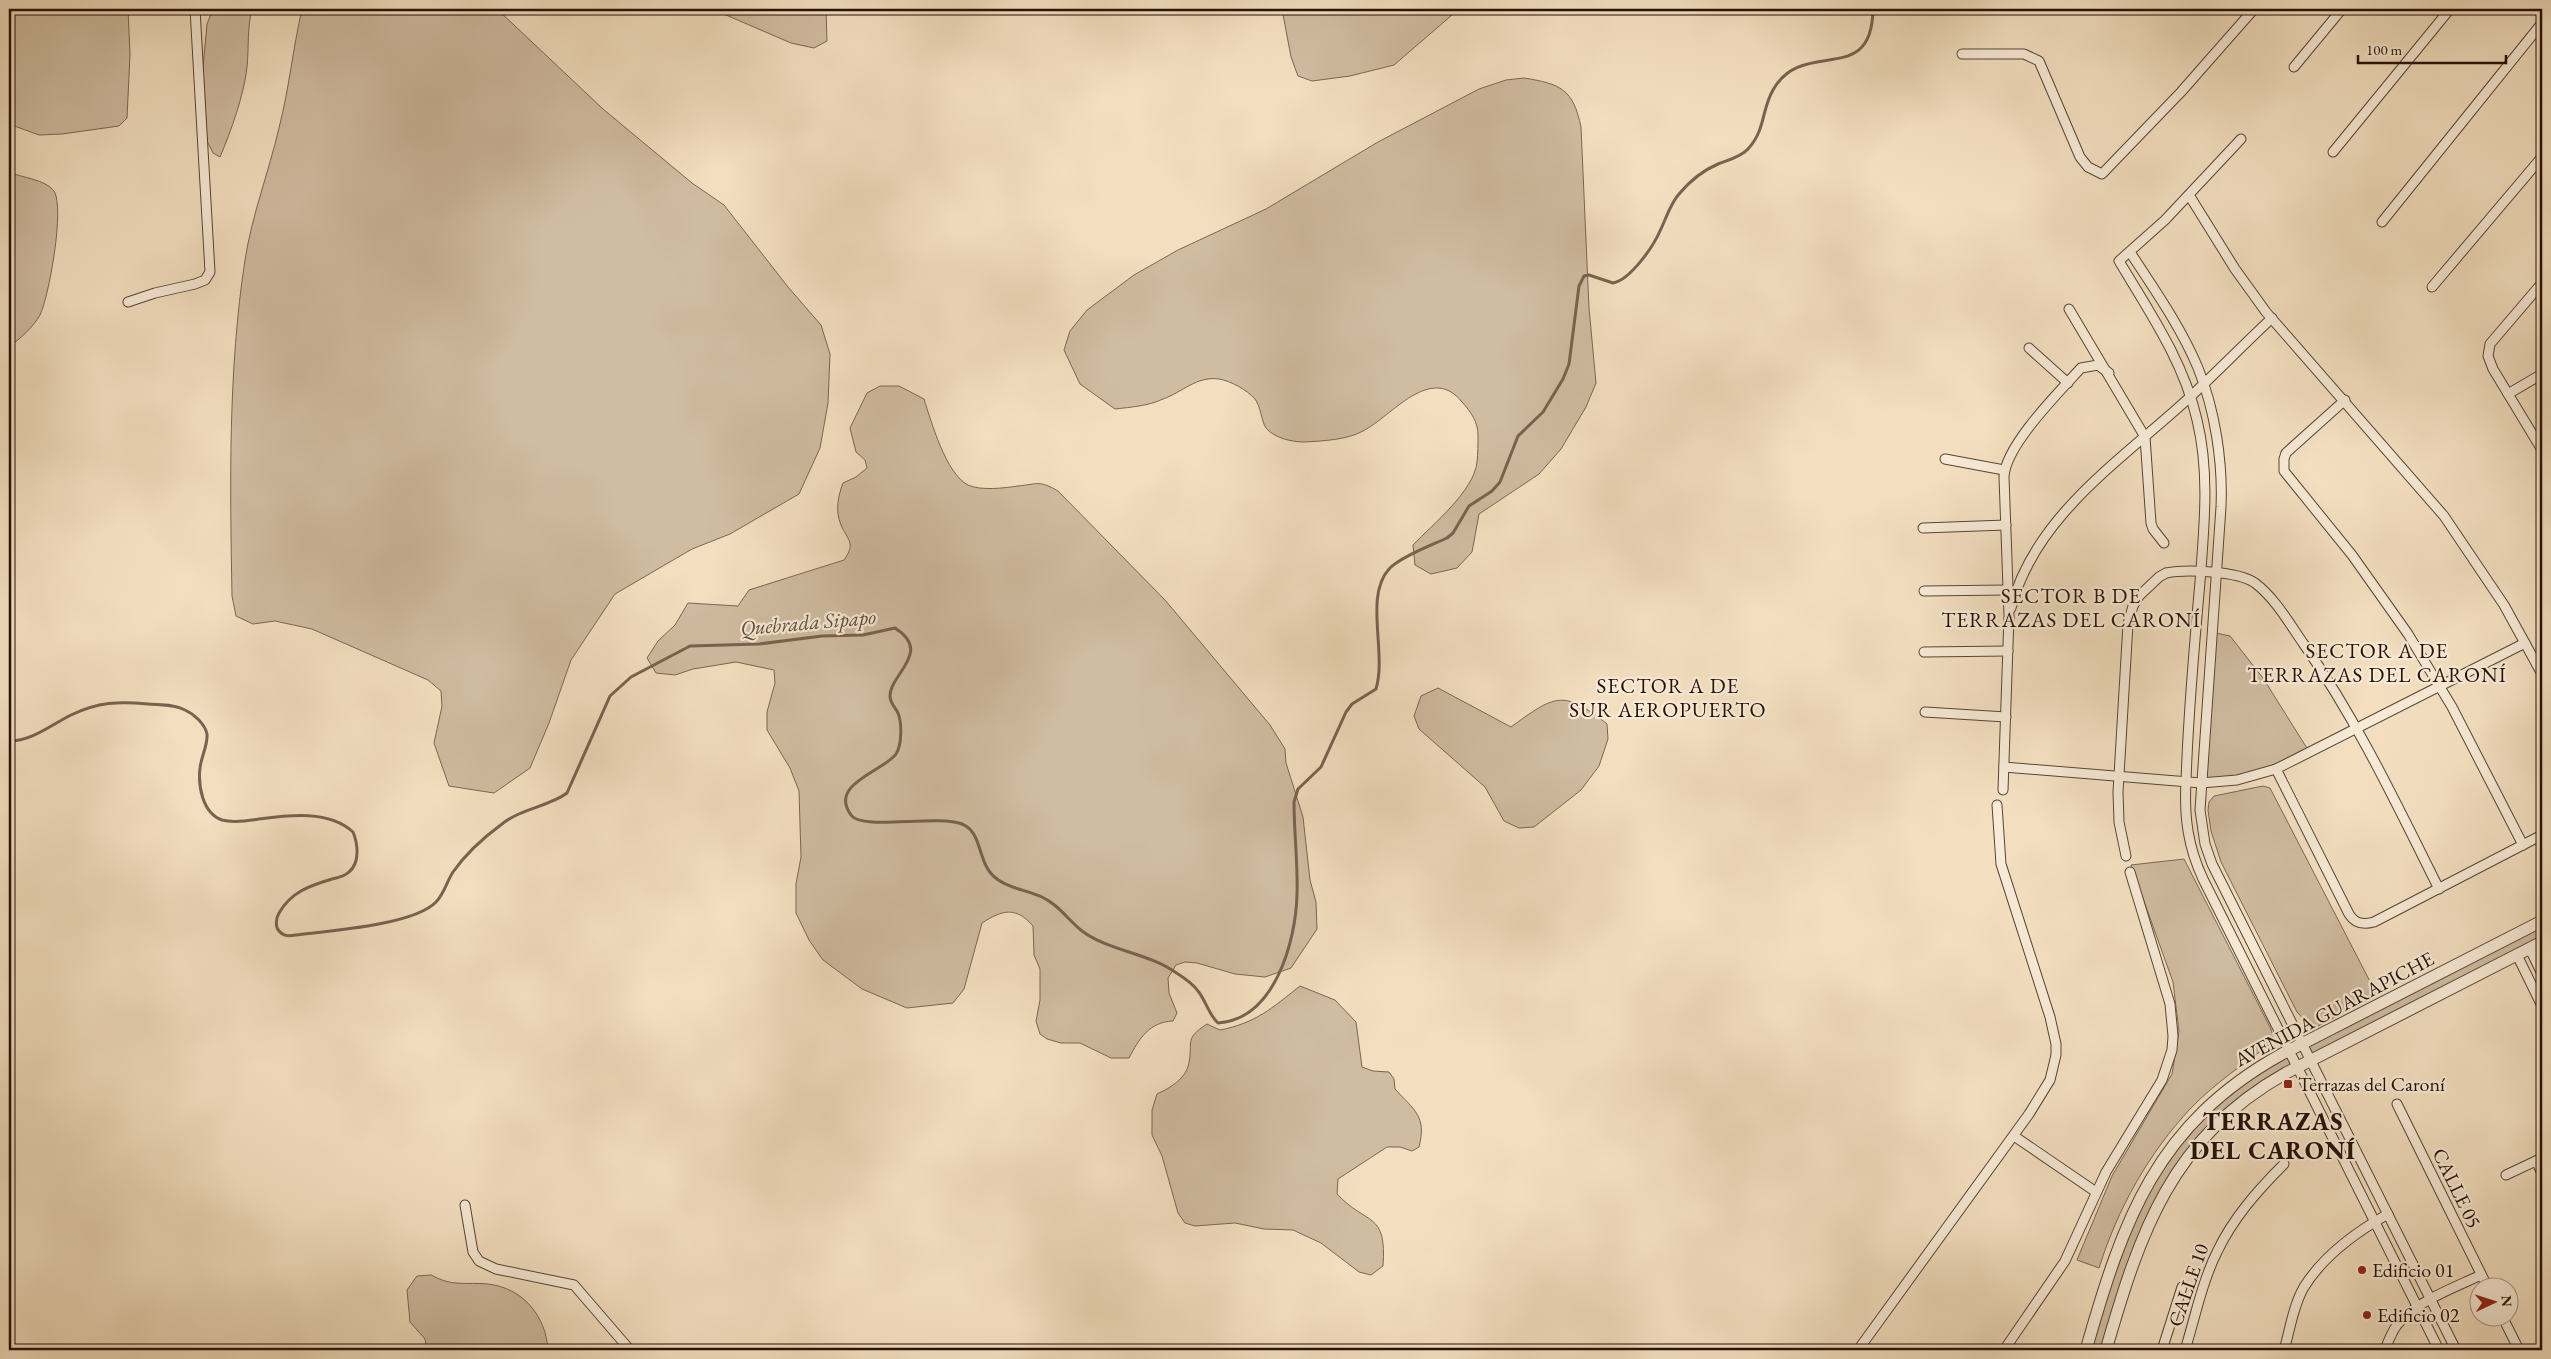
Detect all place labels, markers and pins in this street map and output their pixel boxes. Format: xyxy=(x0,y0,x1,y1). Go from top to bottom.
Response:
place label: Terrazas del Caroní xyxy=(2298,1071,2445,1097)
marker: Terrazas del Caroní xyxy=(2282,1078,2294,1090)
place label: Edificio 01 xyxy=(2372,1257,2454,1283)
marker: Edificio 01 xyxy=(2356,1264,2368,1276)
place label: Edificio 02 xyxy=(2377,1302,2460,1328)
marker: Edificio 02 xyxy=(2361,1309,2373,1321)

